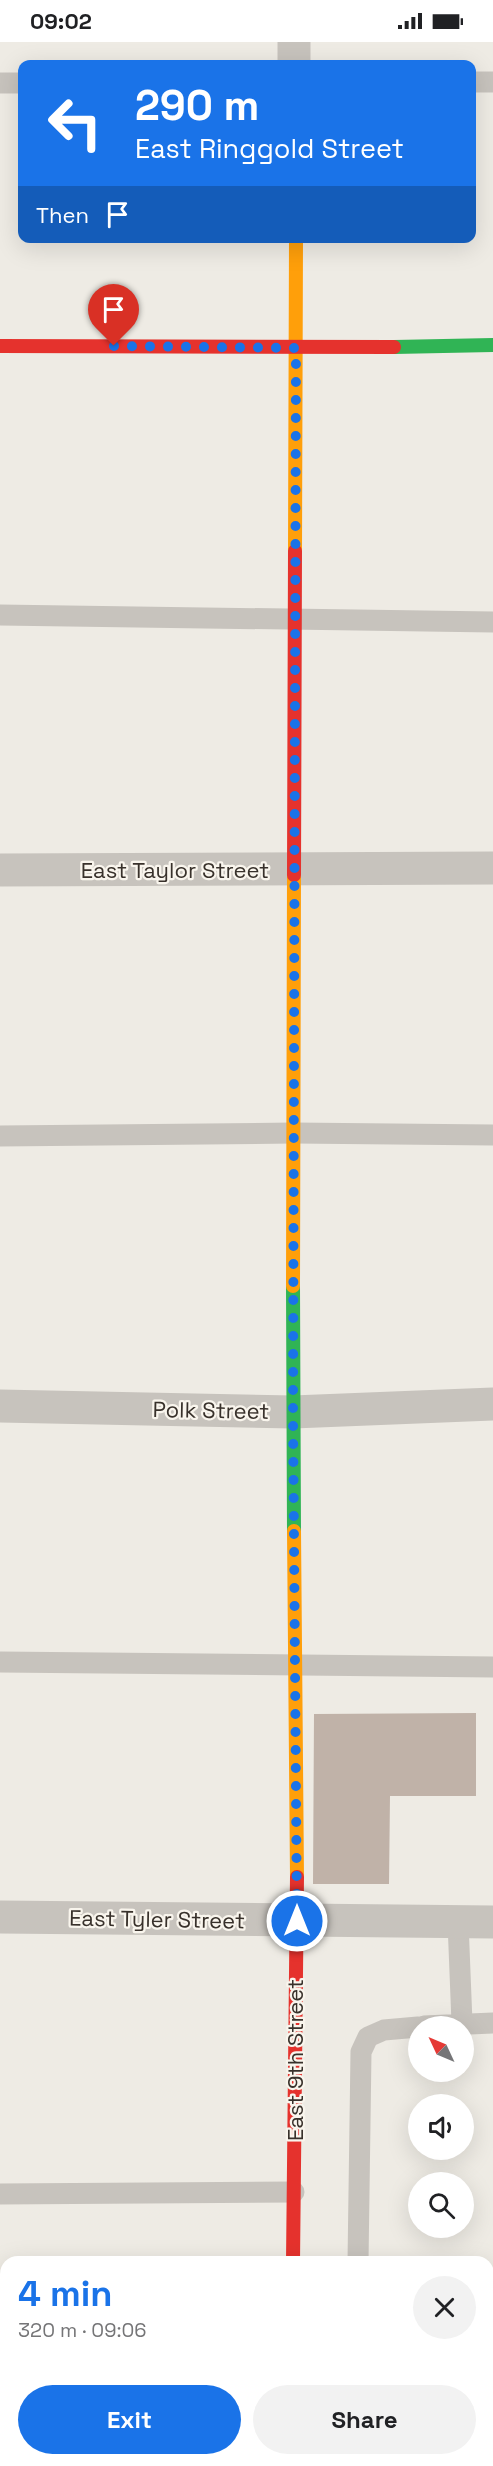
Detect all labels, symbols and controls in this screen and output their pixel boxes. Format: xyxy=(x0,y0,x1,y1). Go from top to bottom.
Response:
text: 09:02 xyxy=(30,7,92,35)
text: 290 m xyxy=(135,79,260,132)
icon: left xyxy=(36,84,114,162)
text: East Ringgold Street xyxy=(135,131,404,166)
icon: arrive xyxy=(101,198,134,231)
text: Then xyxy=(36,201,89,229)
pin xyxy=(88,284,139,346)
icon: arrive xyxy=(97,293,130,326)
street label: East Taylor Street xyxy=(81,856,269,884)
street label: Polk Street xyxy=(152,1395,270,1425)
position arrow xyxy=(265,1889,329,1953)
street label: East Tyler Street xyxy=(69,1903,245,1935)
street label: East 9th Street xyxy=(281,1979,309,2141)
north arrow xyxy=(408,2016,474,2082)
map controls xyxy=(408,2016,474,2238)
button: sound xyxy=(408,2094,474,2160)
button: search xyxy=(408,2172,474,2238)
text: 4 min xyxy=(18,2271,113,2317)
button: close xyxy=(413,2276,476,2339)
text: 320 m · 09:06 xyxy=(18,2317,147,2343)
button: Exit xyxy=(18,2385,241,2454)
button: Share xyxy=(253,2385,476,2454)

